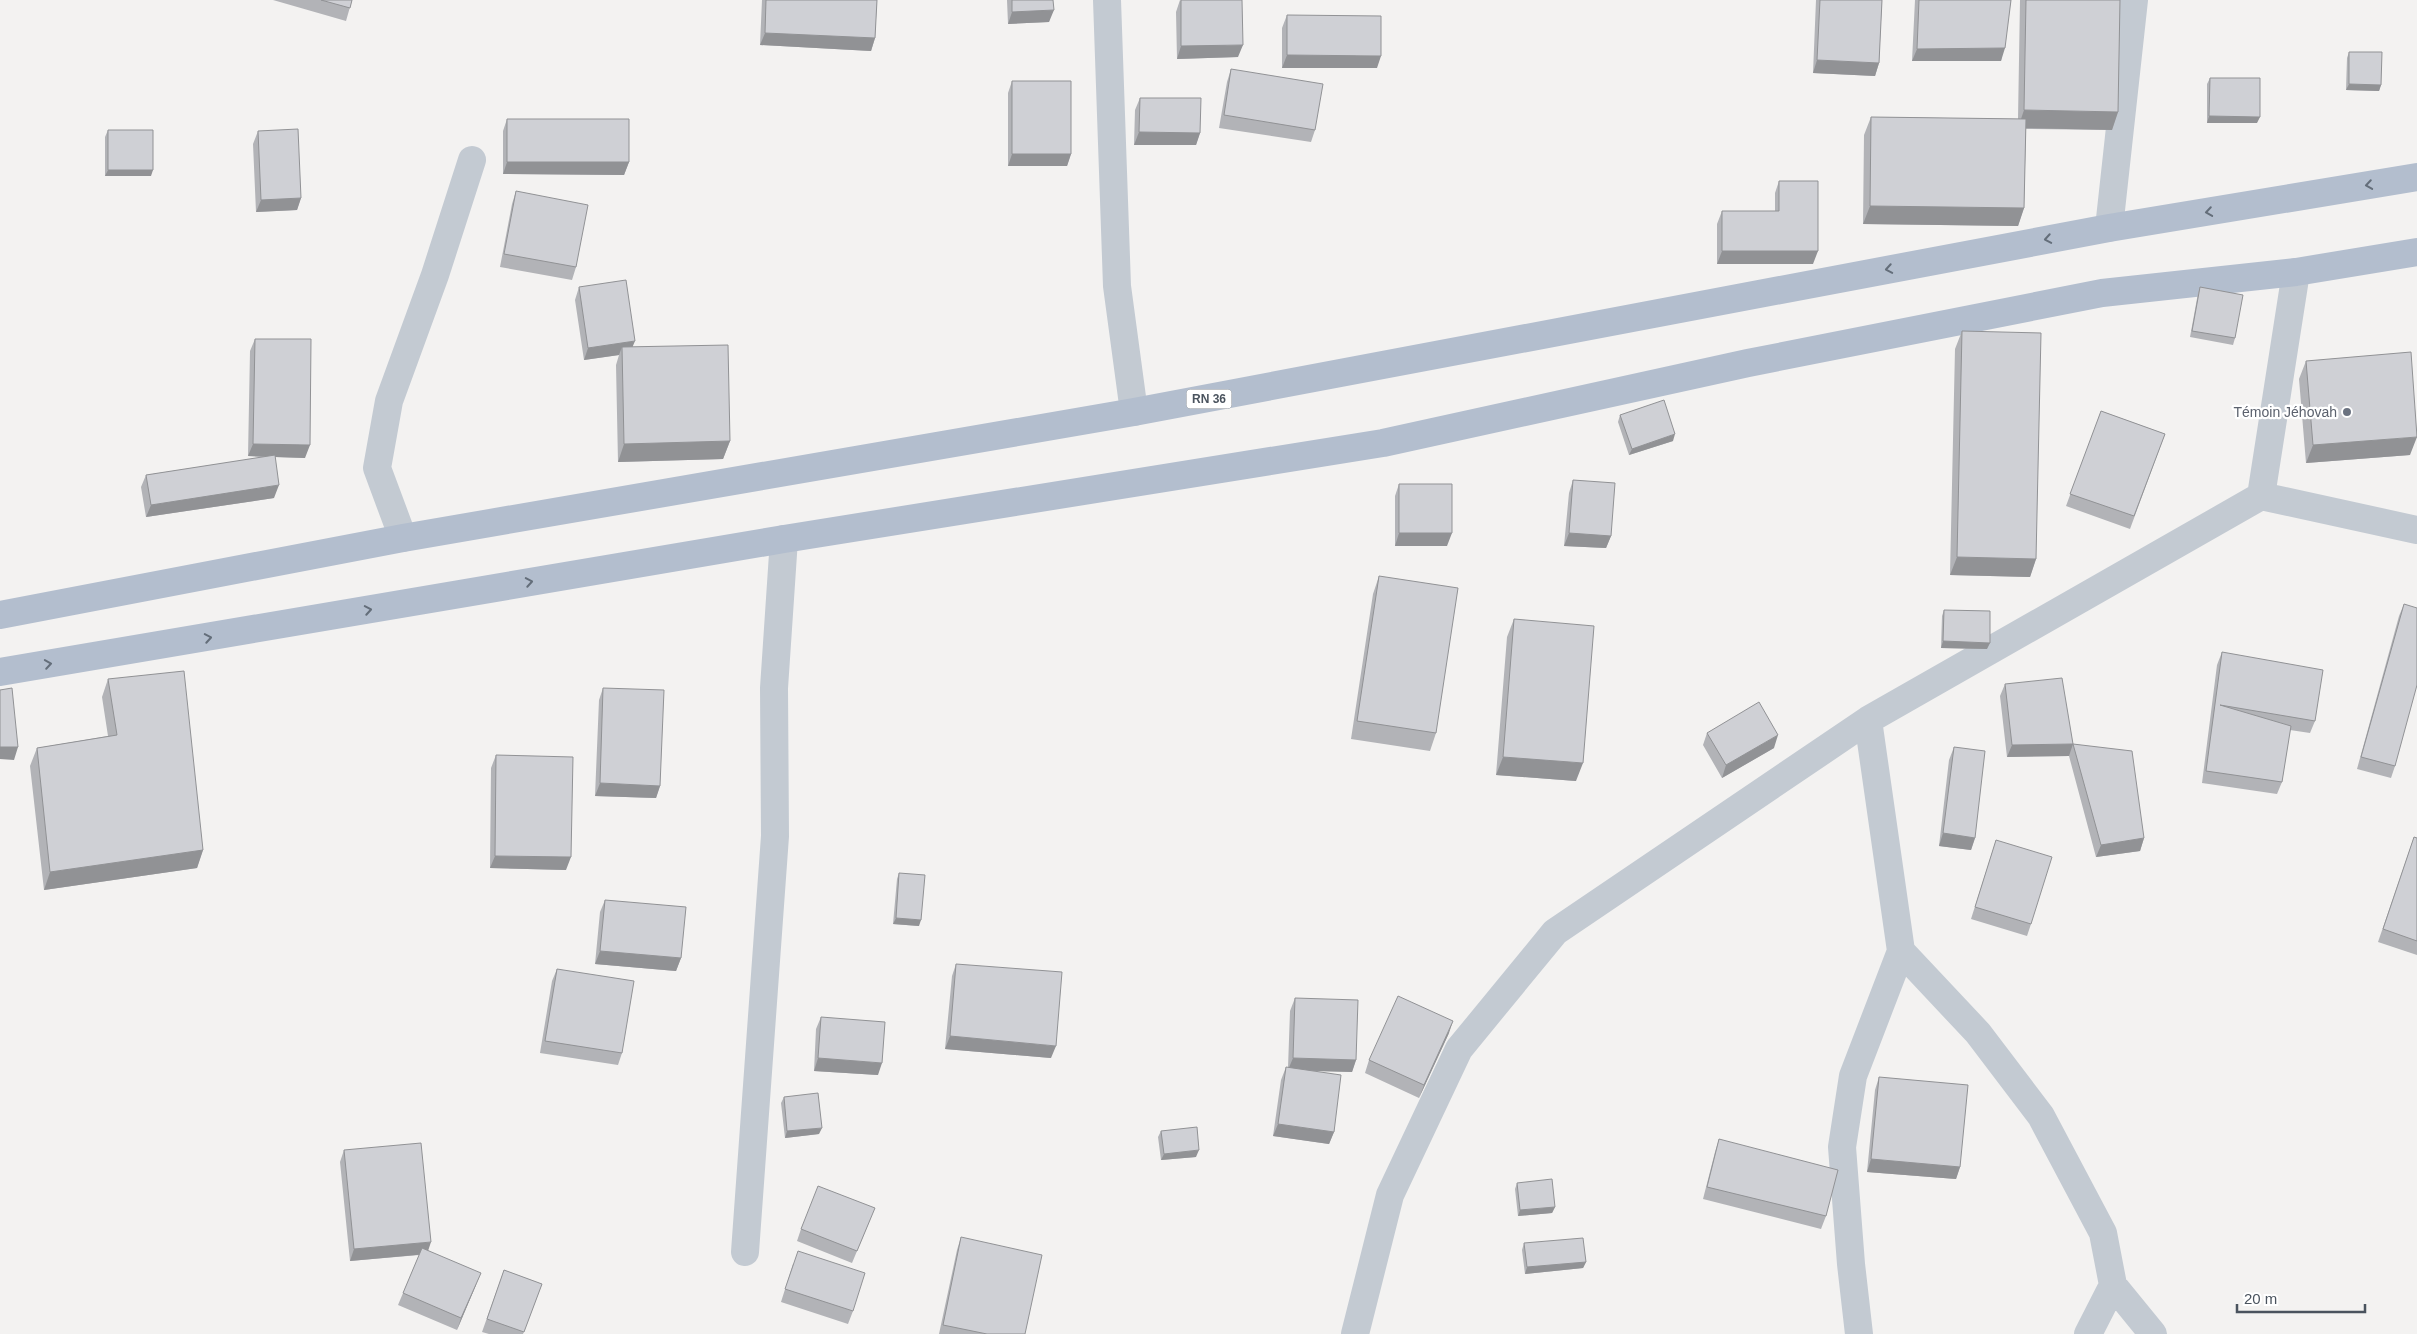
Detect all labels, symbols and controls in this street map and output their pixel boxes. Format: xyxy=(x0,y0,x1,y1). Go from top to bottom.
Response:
one-way arrow xyxy=(2365,180,2373,190)
one-way arrow xyxy=(2204,206,2213,216)
one-way arrow xyxy=(2044,233,2053,244)
one-way arrow xyxy=(1884,263,1893,273)
road number: RN 36 xyxy=(1186,389,1232,408)
place label: Témoin Jéhovah xyxy=(2233,404,2337,420)
marker: Témoin Jéhovah xyxy=(2341,406,2353,418)
one-way arrow xyxy=(525,577,533,588)
one-way arrow xyxy=(364,605,373,615)
one-way arrow xyxy=(204,633,213,644)
one-way arrow xyxy=(44,660,53,670)
scale bar xyxy=(2237,1282,2364,1314)
text: 20 m xyxy=(2244,1290,2277,1307)

